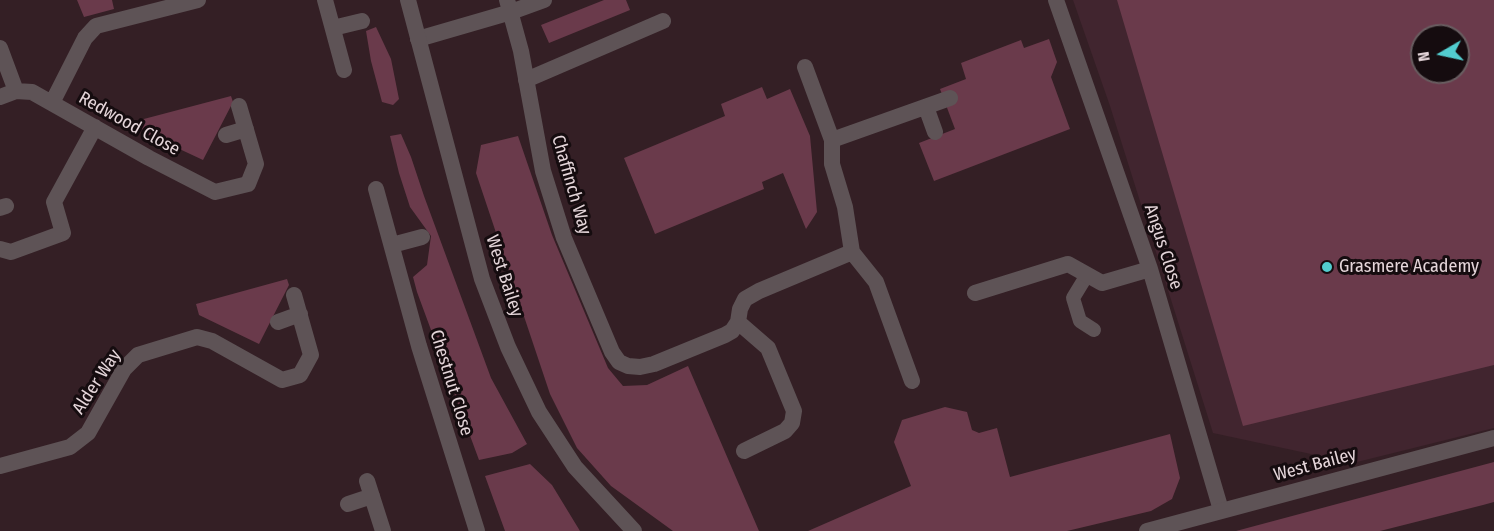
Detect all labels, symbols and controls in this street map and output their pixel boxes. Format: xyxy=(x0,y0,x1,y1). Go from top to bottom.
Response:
north arrow xyxy=(1410,24,1470,84)
text: N xyxy=(1414,50,1434,63)
street label: Redwood Close xyxy=(75,87,183,161)
street label: Chaffinch Way xyxy=(546,133,596,237)
street label: Angus Close xyxy=(1139,202,1187,292)
street label: West Bailey xyxy=(481,232,527,320)
place label: Grasmere Academy xyxy=(1339,256,1479,278)
marker: Grasmere Academy xyxy=(1320,260,1334,274)
street label: Chestnut Close xyxy=(425,327,477,439)
street label: Alder Way xyxy=(68,346,126,418)
street label: West Bailey xyxy=(1271,444,1359,486)

